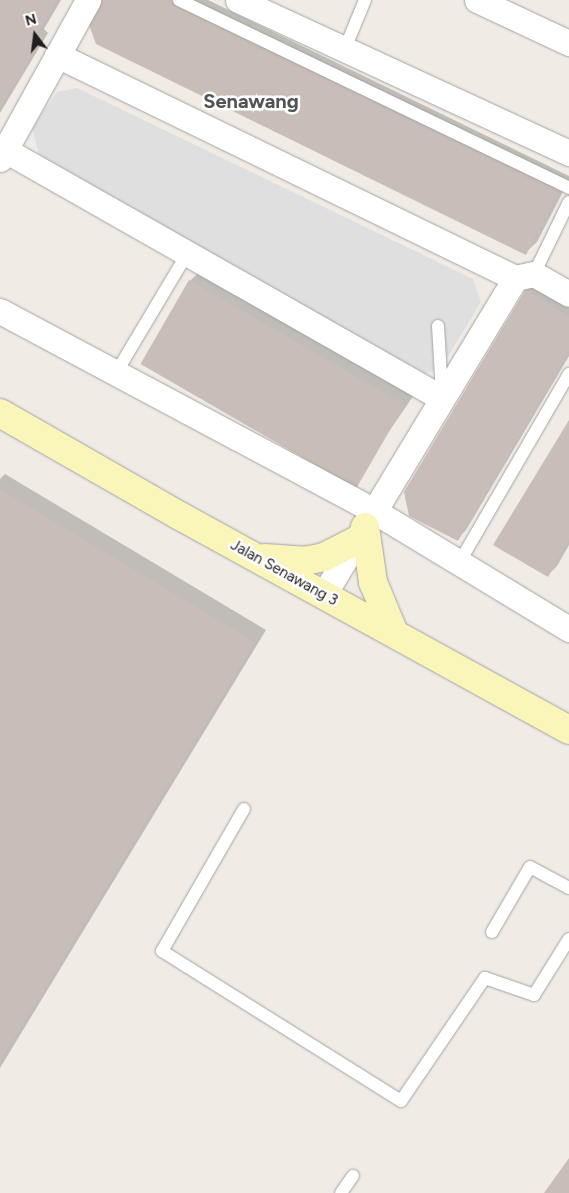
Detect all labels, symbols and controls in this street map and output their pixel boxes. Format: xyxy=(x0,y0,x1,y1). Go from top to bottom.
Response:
north arrow xyxy=(10,10,60,60)
text: N xyxy=(24,10,38,30)
district label: Senawang xyxy=(203,89,299,113)
street label: Jalan Senawang 3 xyxy=(227,536,341,610)

